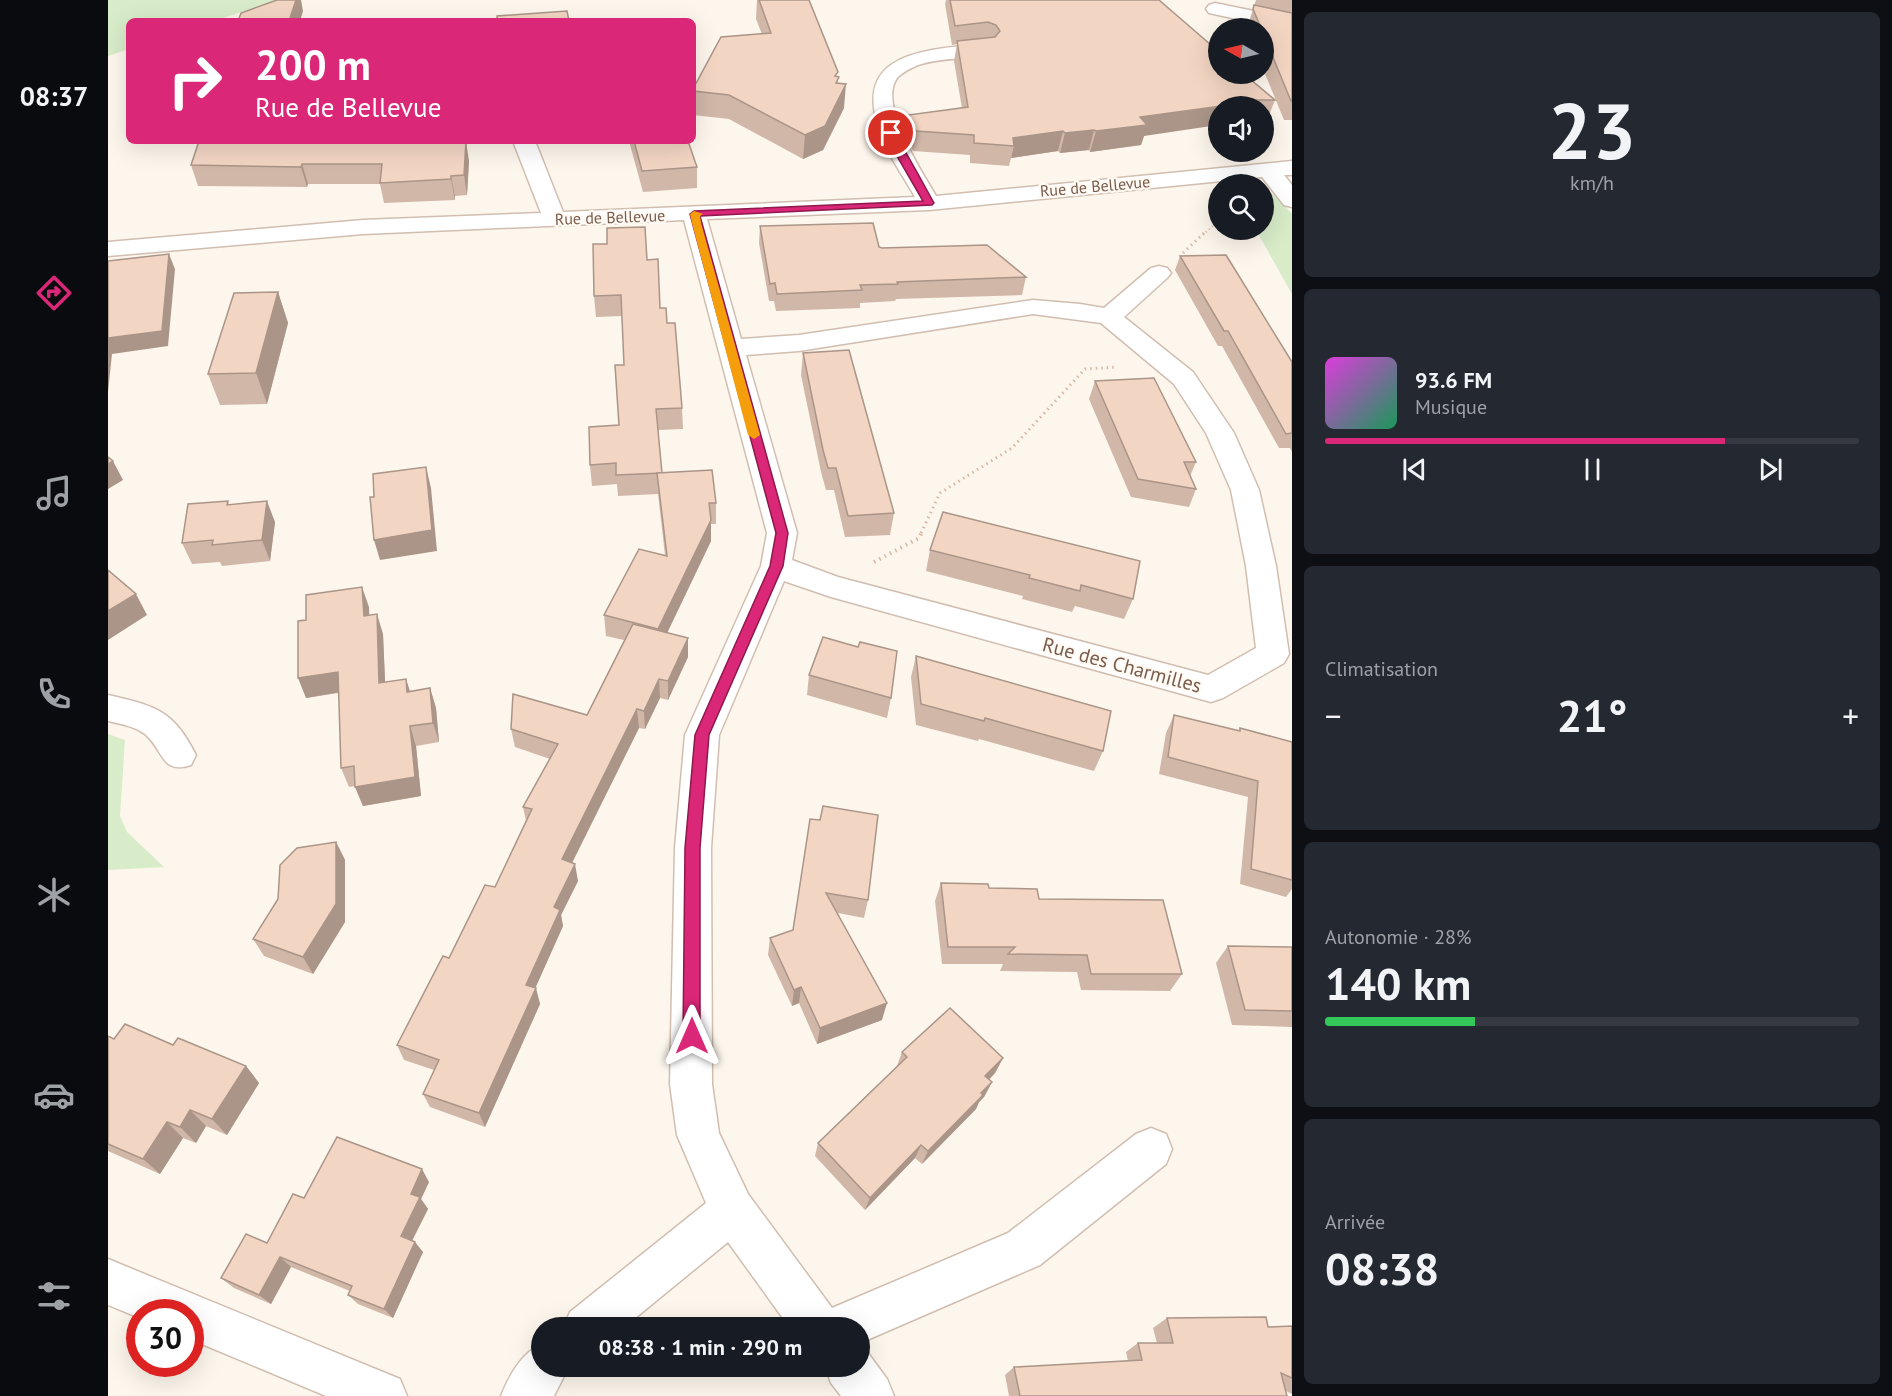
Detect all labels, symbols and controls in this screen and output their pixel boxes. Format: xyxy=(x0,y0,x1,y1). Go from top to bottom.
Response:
north arrow xyxy=(1208,18,1274,84)
map controls xyxy=(1208,18,1274,240)
text: 200 m xyxy=(255,37,371,92)
icon: right xyxy=(156,42,234,120)
text: 08:37 xyxy=(20,79,88,113)
text: 23 xyxy=(1548,80,1636,181)
text: Rue de Bellevue xyxy=(255,90,441,124)
button: sound xyxy=(1208,96,1274,162)
pin xyxy=(865,107,916,158)
icon: arrive xyxy=(874,116,907,149)
text: km/h xyxy=(1570,170,1614,196)
street label: Rue de Bellevue xyxy=(1039,171,1151,201)
button: search xyxy=(1208,174,1274,240)
street label: Rue de Bellevue xyxy=(554,205,666,229)
icon: directions xyxy=(33,272,75,314)
text: 93.6 FM xyxy=(1415,366,1492,394)
text: Musique xyxy=(1415,394,1487,420)
icon: previous xyxy=(1398,453,1431,486)
icon: pause xyxy=(1576,453,1609,486)
icon: next xyxy=(1754,453,1787,486)
icon: music xyxy=(33,472,75,514)
street label: Rue des Charmilles xyxy=(1040,631,1204,699)
text: Climatisation xyxy=(1325,656,1438,682)
icon: phone xyxy=(33,673,75,715)
text: 21° xyxy=(1557,686,1627,744)
text: − xyxy=(1325,694,1342,737)
text: + xyxy=(1842,694,1859,737)
icon: climate xyxy=(33,874,75,916)
text: Autonomie · 28% xyxy=(1325,924,1471,950)
text: 140 km xyxy=(1325,954,1471,1012)
position arrow xyxy=(660,1004,724,1068)
icon: car xyxy=(33,1074,75,1116)
text: Arrivée xyxy=(1325,1209,1385,1235)
text: 08:38 xyxy=(1325,1239,1439,1297)
icon: filters xyxy=(33,1275,75,1317)
speed limit sign: 30 xyxy=(126,1299,204,1377)
text: 08:38 · 1 min · 290 m xyxy=(599,1333,802,1361)

